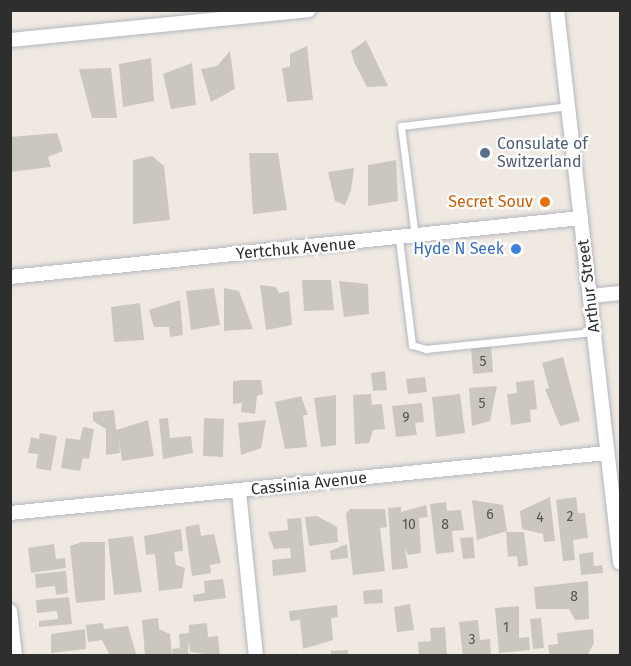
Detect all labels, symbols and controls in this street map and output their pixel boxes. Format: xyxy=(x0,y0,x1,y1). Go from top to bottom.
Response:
place label: Consulate of Switzerland xyxy=(497,134,588,172)
marker: Consulate of Switzerland xyxy=(478,146,492,160)
place label: Secret Souv xyxy=(448,192,533,212)
marker: Secret Souv xyxy=(538,195,552,209)
street label: Yertchuk Avenue xyxy=(235,234,357,264)
street label: Arthur Street xyxy=(574,238,604,334)
place label: Hyde N Seek xyxy=(413,239,504,259)
marker: Hyde N Seek xyxy=(509,242,523,256)
house number: 5 xyxy=(479,354,487,370)
house number: 5 xyxy=(478,396,486,412)
house number: 9 xyxy=(402,410,410,426)
street label: Cassinia Avenue xyxy=(250,468,368,500)
house number: 6 xyxy=(486,507,494,523)
house number: 2 xyxy=(567,509,573,525)
house number: 4 xyxy=(536,510,544,526)
house number: 10 xyxy=(402,517,416,533)
house number: 8 xyxy=(441,517,449,533)
house number: 8 xyxy=(570,589,578,605)
house number: 1 xyxy=(503,620,509,636)
house number: 3 xyxy=(469,632,475,648)

